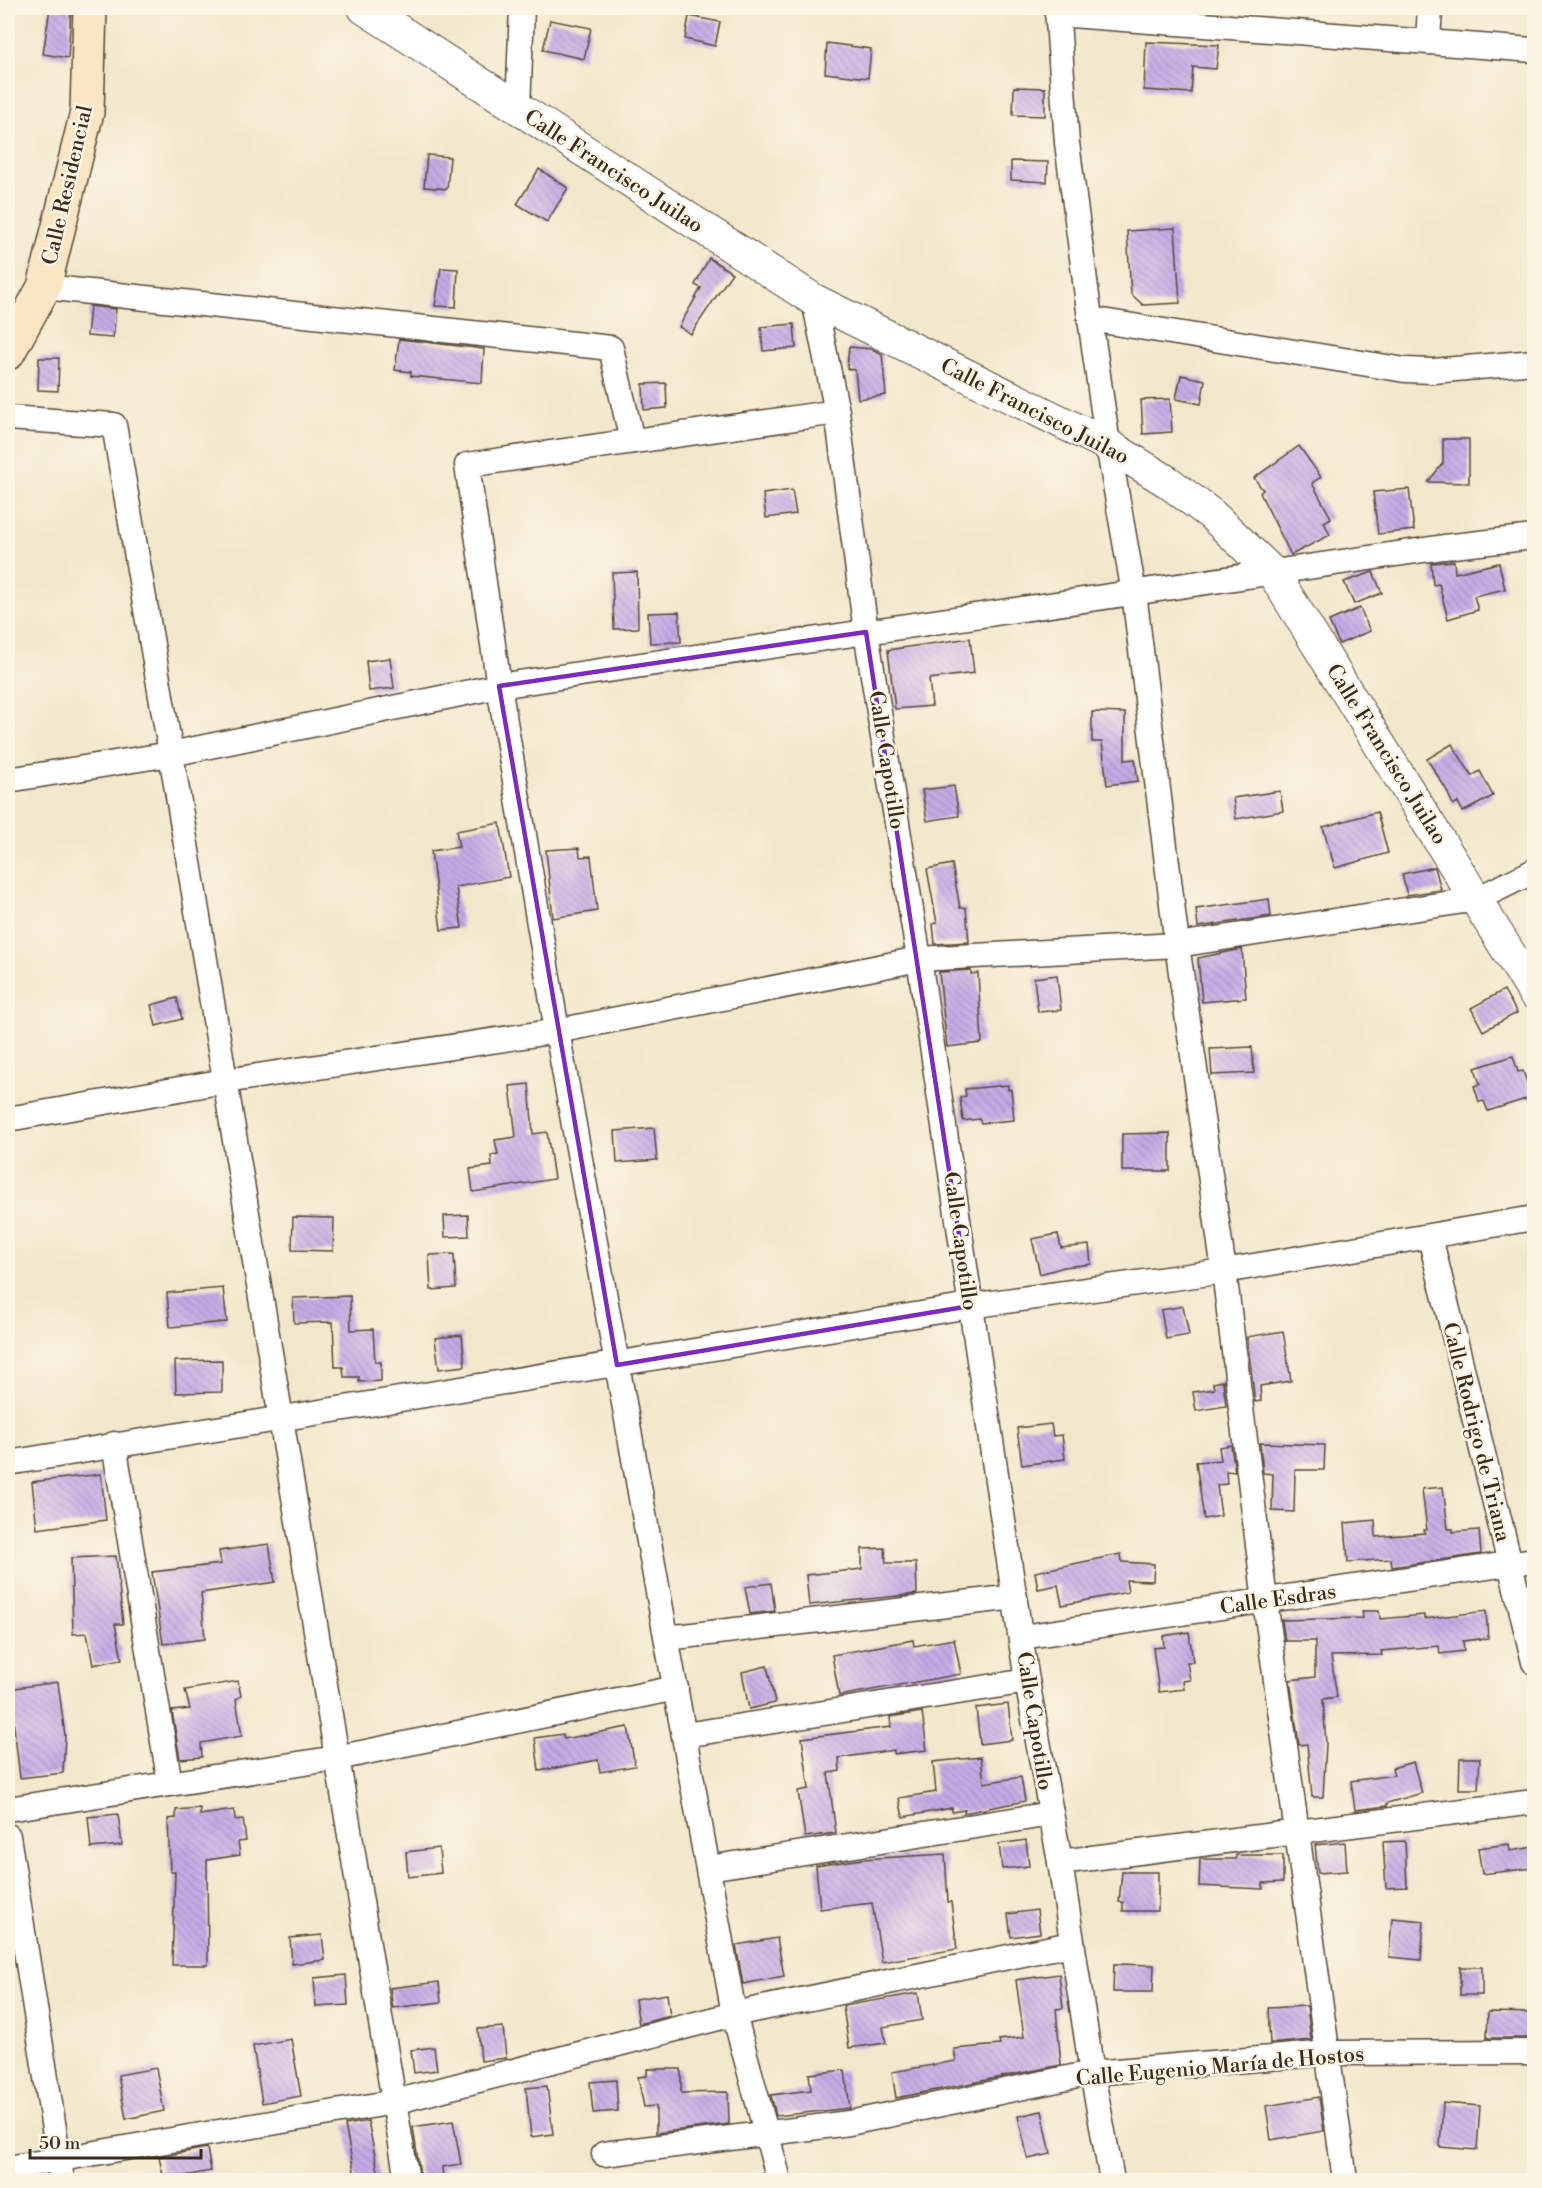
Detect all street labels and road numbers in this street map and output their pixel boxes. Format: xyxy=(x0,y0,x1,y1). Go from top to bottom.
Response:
street label: Calle Residencial xyxy=(37,103,99,268)
street label: Calle Francisco Juilao xyxy=(519,104,708,239)
street label: Calle Francisco Juilao xyxy=(936,353,1133,471)
street label: Calle Francisco Juilao xyxy=(1320,659,1452,850)
street label: Calle Capotillo xyxy=(862,689,910,831)
street label: Calle Capotillo xyxy=(937,1170,983,1312)
street label: Calle Rodrigo de Triana xyxy=(1436,1320,1516,1545)
street label: Calle Esdras xyxy=(1218,1579,1338,1621)
street label: Calle Capotillo xyxy=(1010,1650,1058,1792)
street label: Calle Eugenio María de Hostos xyxy=(1075,2041,1365,2093)

